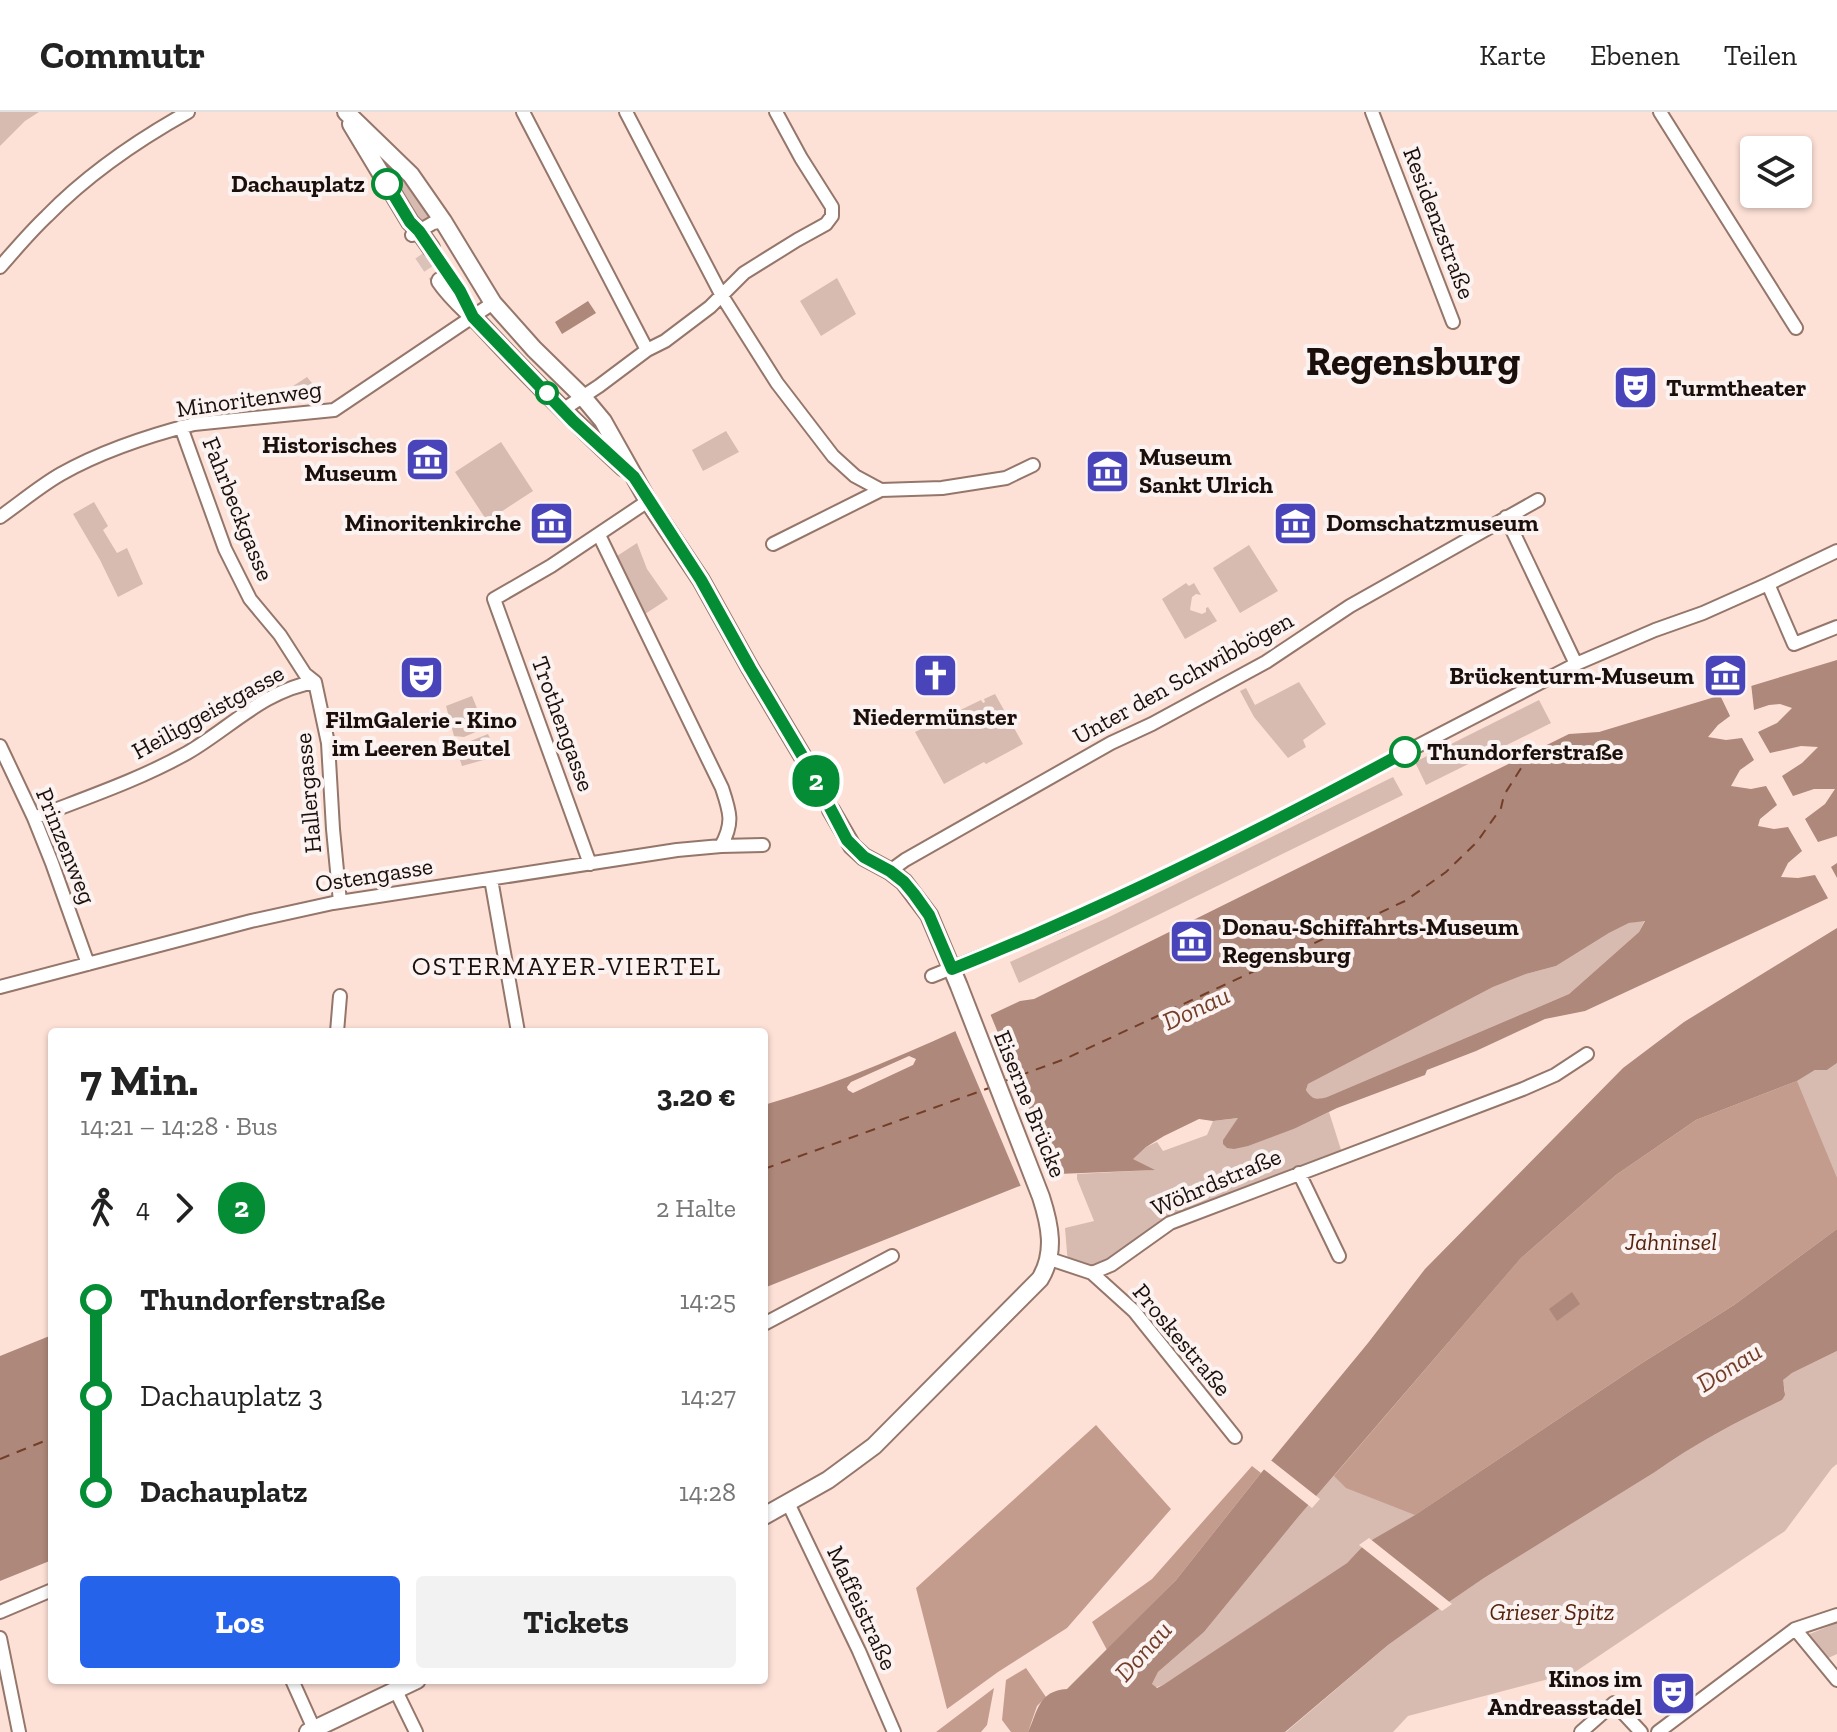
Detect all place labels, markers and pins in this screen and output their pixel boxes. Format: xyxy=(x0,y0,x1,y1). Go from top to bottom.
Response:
place label: Dachauplatz xyxy=(231,169,365,198)
marker: Dachauplatz xyxy=(372,169,402,199)
theatre icon: Turmtheater xyxy=(1611,364,1659,412)
place label: Turmtheater xyxy=(1666,373,1807,402)
unlabelled marker xyxy=(536,382,558,404)
place label: Historisches Museum xyxy=(262,430,397,487)
museum icon: Historisches Museum xyxy=(404,435,452,483)
place label: Museum Sankt Ulrich xyxy=(1139,442,1273,499)
museum icon: Museum Sankt Ulrich xyxy=(1084,447,1132,495)
museum icon: Minoritenkirche xyxy=(528,499,576,547)
museum icon: Domschatzmuseum xyxy=(1271,499,1319,547)
place label: Minoritenkirche xyxy=(345,508,521,537)
place label: Domschatzmuseum xyxy=(1326,508,1538,537)
church icon: Niedermünster xyxy=(911,651,959,699)
museum icon: Brückenturm-Museum xyxy=(1701,652,1749,700)
theatre icon: FilmGalerie - Kino im Leeren Beutel xyxy=(397,654,445,702)
place label: Brückenturm-Museum xyxy=(1449,661,1694,690)
place label: Niedermünster xyxy=(853,702,1018,731)
place label: FilmGalerie - Kino im Leeren Beutel xyxy=(325,705,517,762)
marker: Thundorferstraße xyxy=(1390,737,1420,767)
place label: Thundorferstraße xyxy=(1427,737,1624,766)
place label: Donau-Schiffahrts-Museum Regensburg xyxy=(1222,912,1519,969)
museum icon: Donau-Schiffahrts-Museum Regensburg xyxy=(1167,917,1215,965)
place label: Kinos im Andreasstadel xyxy=(1487,1664,1642,1721)
theatre icon: Kinos im Andreasstadel xyxy=(1649,1669,1697,1717)

